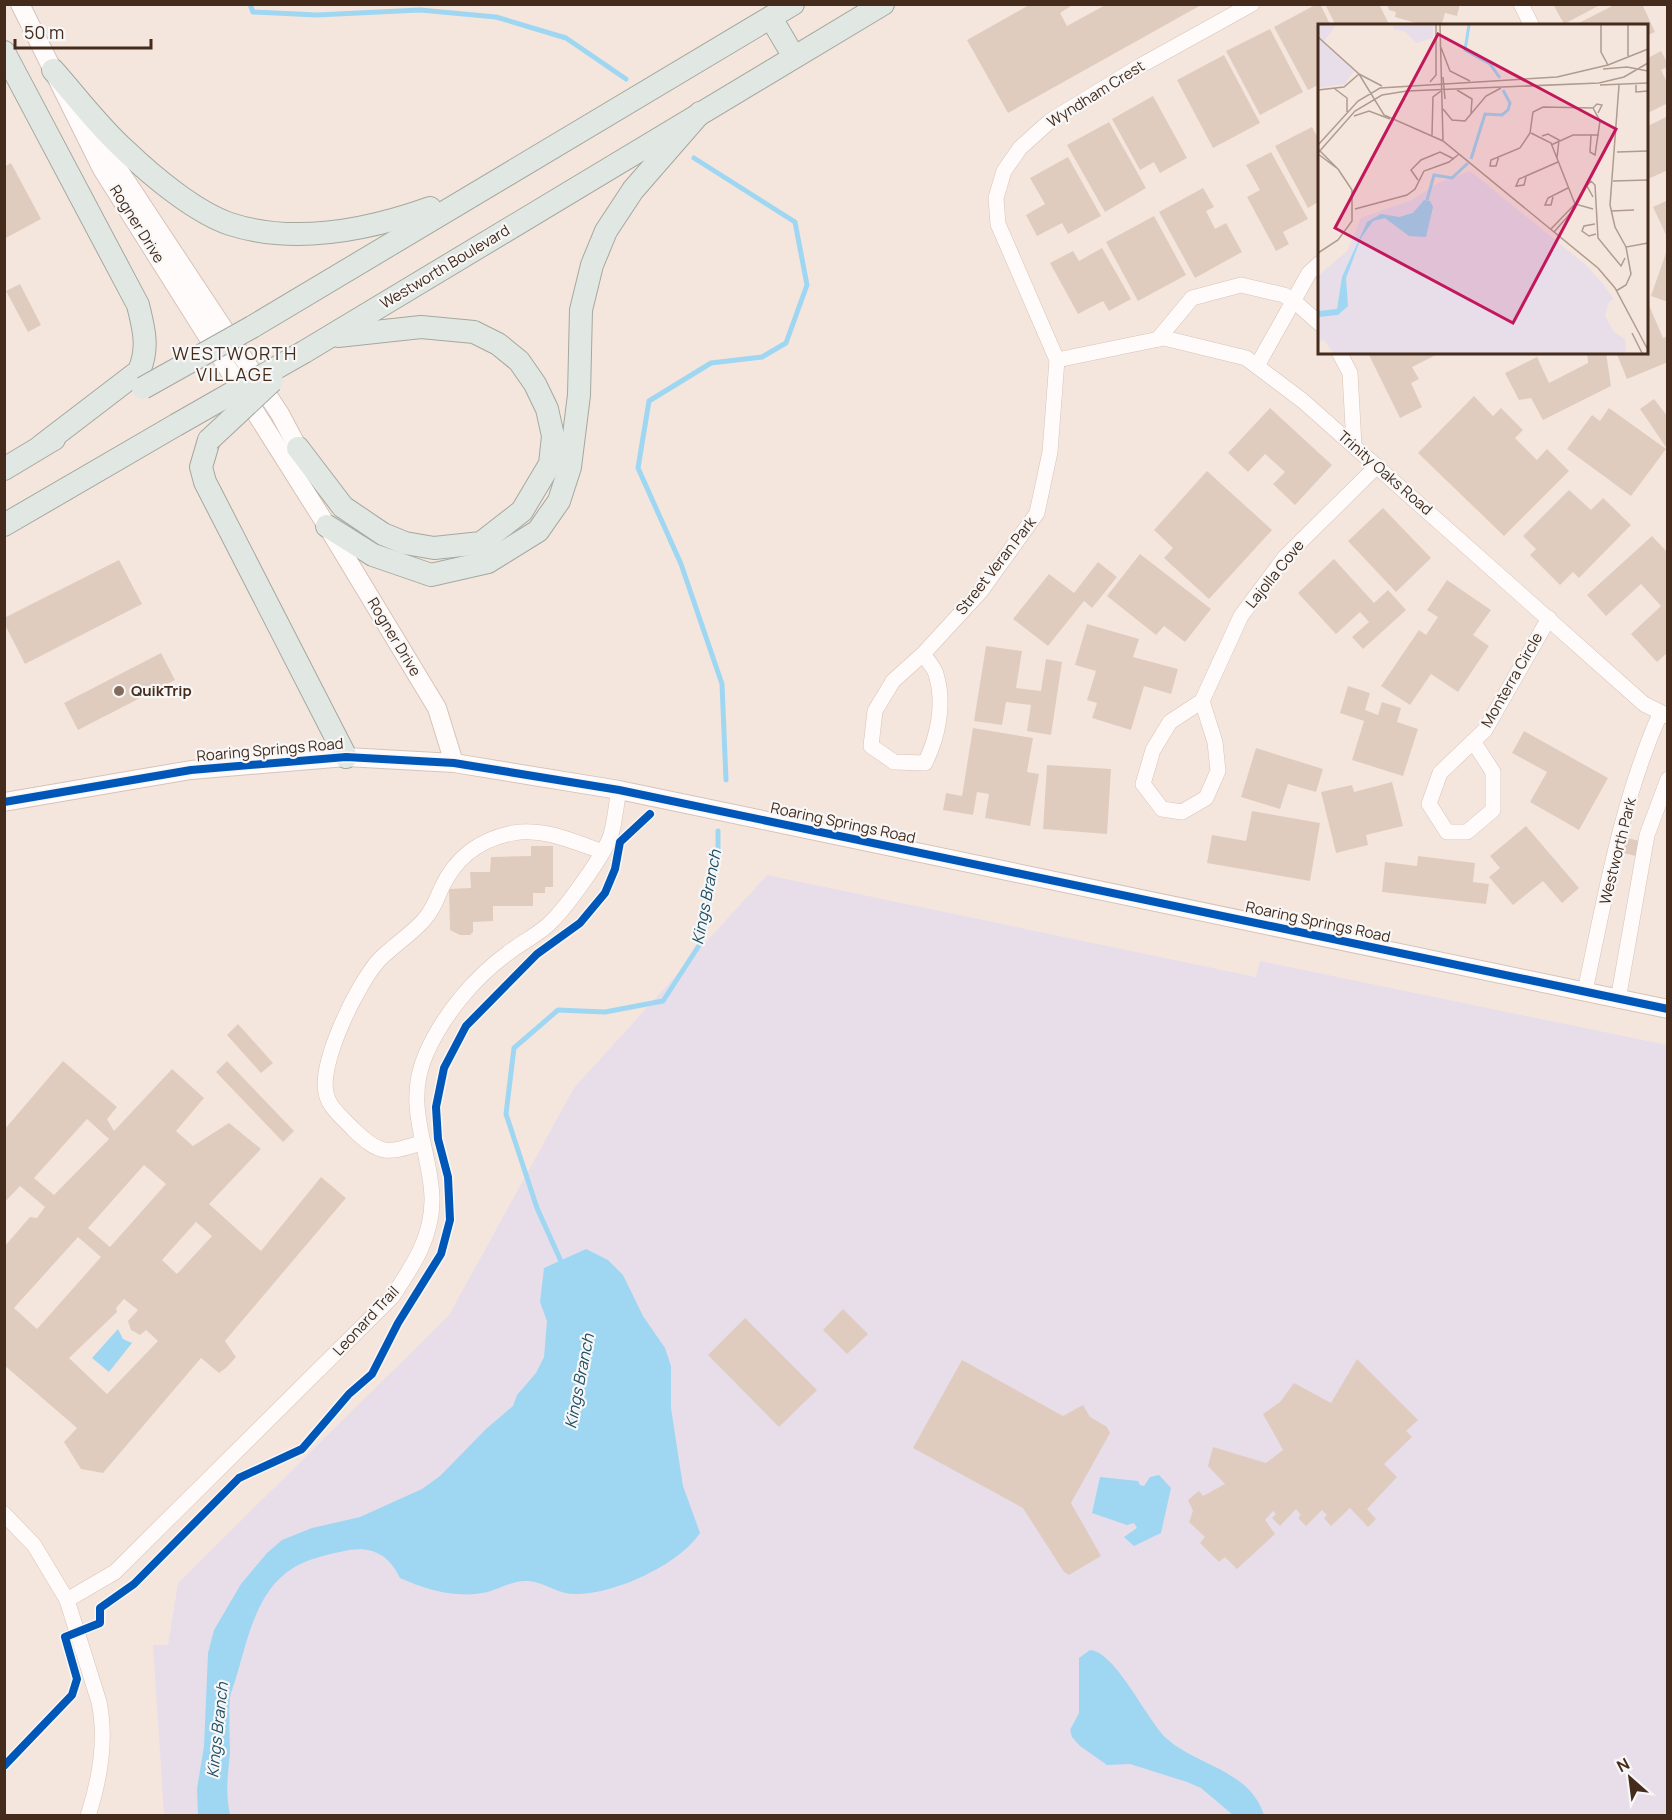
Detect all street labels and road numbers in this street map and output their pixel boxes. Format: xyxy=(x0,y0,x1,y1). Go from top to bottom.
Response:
street label: Wyndham Crest xyxy=(1043,55,1148,132)
street label: Rogner Drive xyxy=(105,181,170,267)
street label: Westworth Boulevard xyxy=(376,220,513,314)
street label: Trinity Oaks Road xyxy=(1333,426,1437,520)
street label: Street Veran Park xyxy=(951,512,1041,619)
street label: Lajolla Cove xyxy=(1241,535,1309,612)
street label: Rogner Drive xyxy=(363,593,426,680)
street label: Monterra Circle xyxy=(1476,628,1547,731)
street label: Roaring Springs Road xyxy=(196,733,344,766)
street label: Westworth Park xyxy=(1594,795,1641,906)
street label: Roaring Springs Road xyxy=(769,797,917,848)
street label: Roaring Springs Road xyxy=(1244,896,1392,947)
street label: Leonard Trail xyxy=(328,1281,403,1360)

